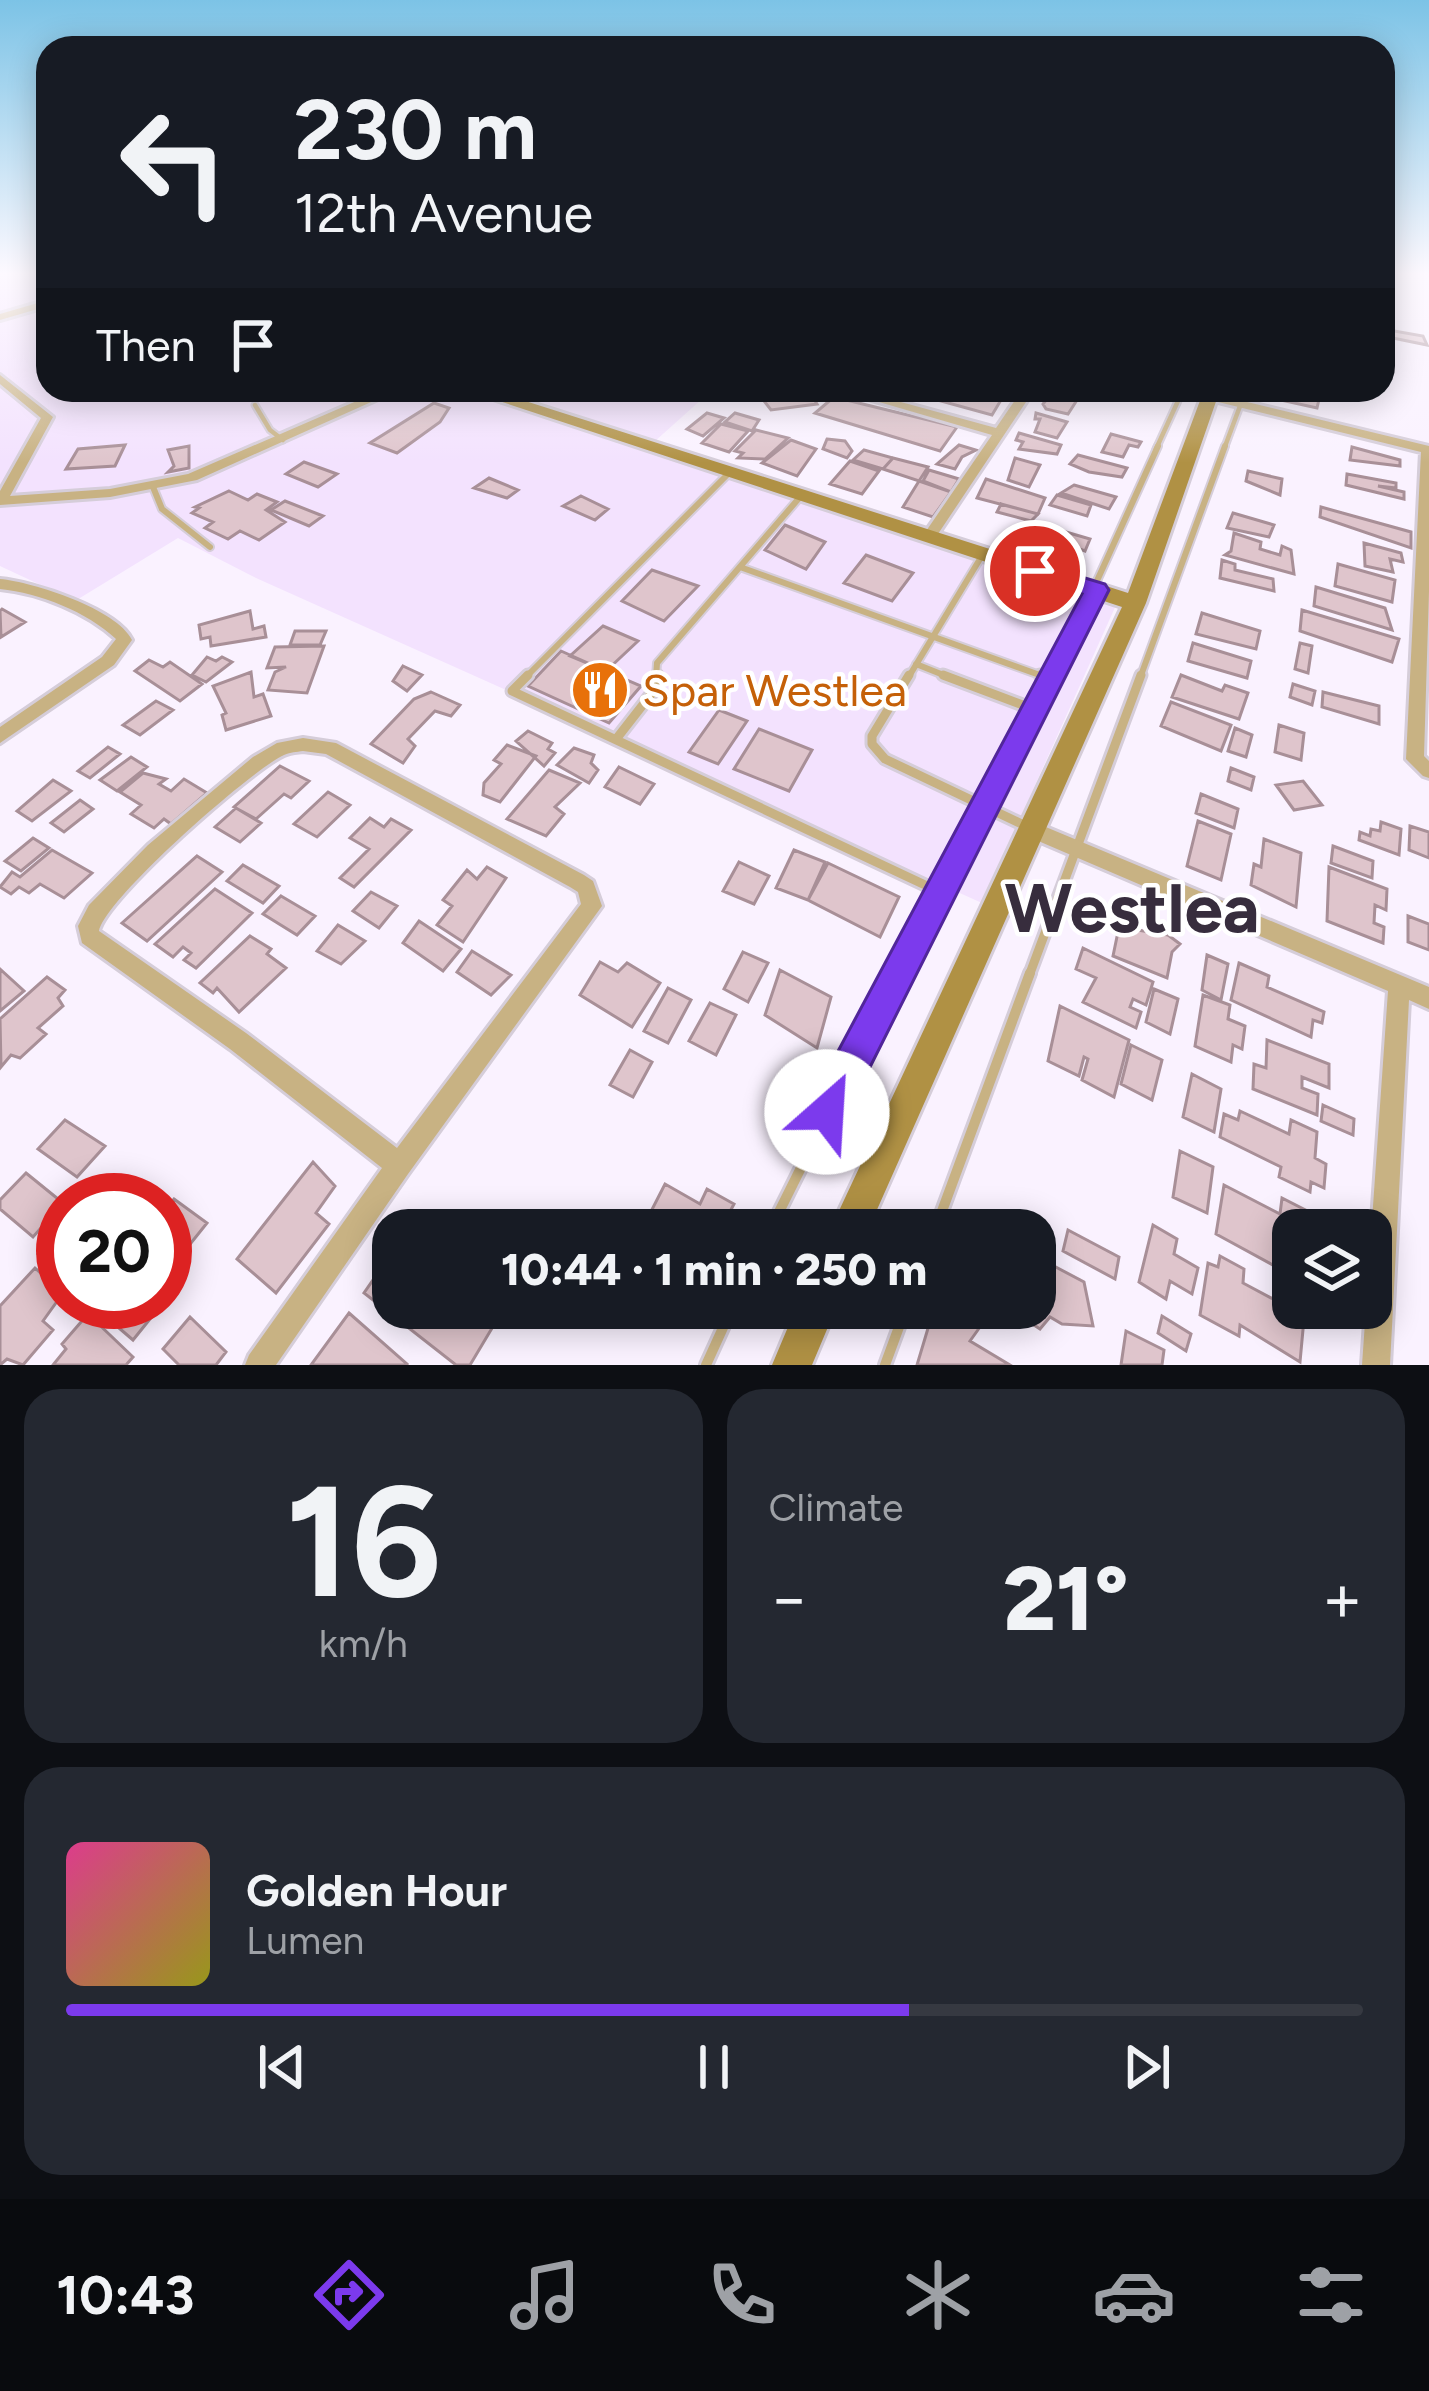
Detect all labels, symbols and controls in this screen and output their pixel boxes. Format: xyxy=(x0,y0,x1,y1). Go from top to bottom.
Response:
text: 230 m xyxy=(294,79,537,180)
icon: left xyxy=(96,84,252,240)
text: 12th Avenue xyxy=(294,181,593,246)
icon: arrive xyxy=(220,312,286,378)
text: Then xyxy=(96,318,196,372)
pin xyxy=(984,520,1086,622)
icon: arrive xyxy=(1002,538,1068,604)
restaurant icon: Spar Westlea xyxy=(569,659,631,721)
place label: Spar Westlea xyxy=(642,663,907,717)
district label: Westlea xyxy=(1004,866,1260,949)
position arrow xyxy=(764,1049,890,1175)
speed limit sign: 20 xyxy=(36,1173,192,1329)
map controls xyxy=(1272,1209,1392,1329)
button: layers xyxy=(1272,1209,1392,1329)
text: 10:44 · 1 min · 250 m xyxy=(501,1242,927,1296)
text: 16 xyxy=(285,1448,441,1635)
text: Climate xyxy=(769,1484,903,1531)
text: 21° xyxy=(1003,1544,1129,1653)
text: − xyxy=(769,1558,810,1638)
text: + xyxy=(1322,1558,1363,1638)
text: km/h xyxy=(319,1620,408,1667)
text: Golden Hour xyxy=(246,1863,507,1917)
text: Lumen xyxy=(246,1917,364,1964)
icon: previous xyxy=(249,2034,315,2100)
icon: pause xyxy=(681,2034,747,2100)
icon: next xyxy=(1114,2034,1180,2100)
icon: directions xyxy=(307,2253,391,2337)
icon: music xyxy=(503,2253,587,2337)
icon: phone xyxy=(700,2253,784,2337)
icon: climate xyxy=(896,2253,980,2337)
icon: car xyxy=(1092,2253,1176,2337)
icon: filters xyxy=(1289,2253,1373,2337)
text: 10:43 xyxy=(56,2263,194,2328)

